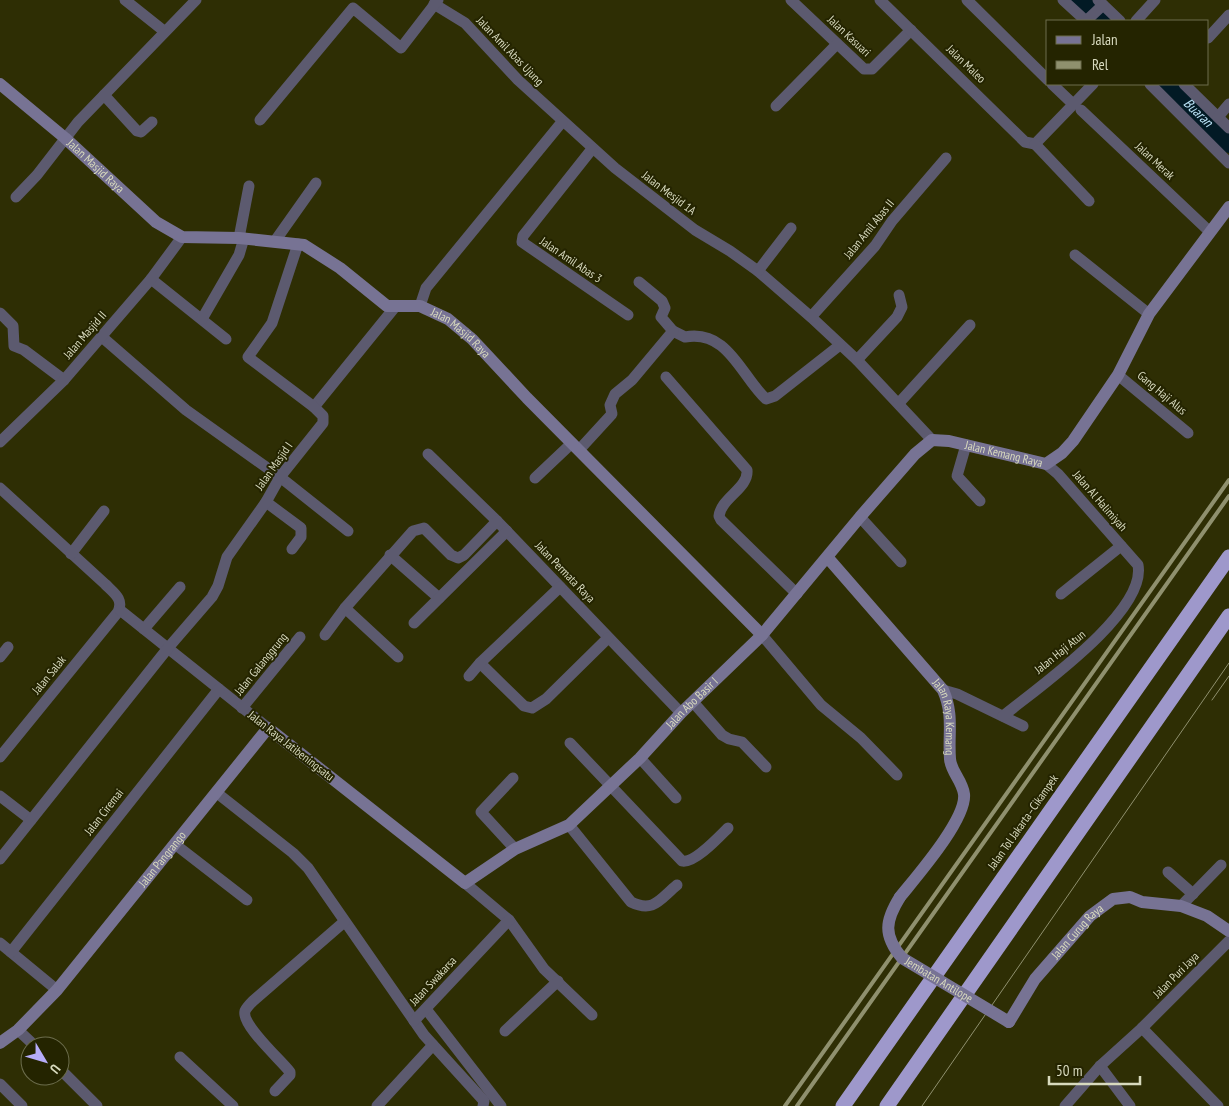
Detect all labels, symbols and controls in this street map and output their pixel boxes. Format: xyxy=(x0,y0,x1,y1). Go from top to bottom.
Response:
street label: Jalan Kasuari xyxy=(824,11,874,59)
street label: Jalan Amil Abas Ujung xyxy=(473,12,547,88)
legend xyxy=(1046,20,1209,85)
text: Jalan xyxy=(1091,30,1118,49)
street label: Jalan Maleo xyxy=(943,41,989,86)
text: Rel xyxy=(1092,55,1109,74)
water label: Buaran xyxy=(1180,94,1218,131)
street label: Jalan Masjid Raya xyxy=(63,135,128,196)
street label: Jalan Merak xyxy=(1132,138,1178,183)
street label: Jalan Mesjid 1A xyxy=(639,167,700,218)
street label: Jalan Amil Abas II xyxy=(840,196,897,262)
street label: Jalan Amil Abas 3 xyxy=(537,233,605,286)
street label: Jalan Masjid Raya xyxy=(428,304,494,361)
street label: Jalan Masjid II xyxy=(59,308,109,362)
street label: Gang Haji Alus xyxy=(1134,368,1190,418)
street label: Jalan Kemang Raya xyxy=(963,437,1044,470)
street label: Jalan Masjid I xyxy=(251,439,296,493)
street label: Jalan Al Halimiyah xyxy=(1069,467,1131,534)
street label: Jalan Permata Raya xyxy=(532,537,599,606)
street label: Jalan Haji Atun xyxy=(1030,627,1088,677)
street label: Jalan Galanggrung xyxy=(230,629,290,699)
street label: Jalan Salak xyxy=(28,652,69,698)
street label: Jalan Abo Basir I xyxy=(662,674,721,732)
street label: Jalan Raya Kemang xyxy=(929,674,958,756)
street label: Jalan Raya Jatibeningsatu xyxy=(245,707,337,784)
street label: Jalan Tol Jakarta–Cikampek xyxy=(984,771,1061,873)
street label: Jalan Ciremai xyxy=(80,786,126,839)
street label: Jalan Pangrango xyxy=(134,828,189,891)
street label: Jalan Curug Raya xyxy=(1047,901,1106,963)
street label: Jalan Puri Jaya xyxy=(1149,948,1202,1001)
street label: Jalan Swakarsa xyxy=(405,953,459,1009)
street label: Jembatan Antilope xyxy=(901,953,976,1006)
north arrow xyxy=(20,1036,70,1086)
scale bar xyxy=(1049,1054,1140,1086)
text: U xyxy=(46,1061,65,1077)
text: 50 m xyxy=(1056,1061,1082,1080)

